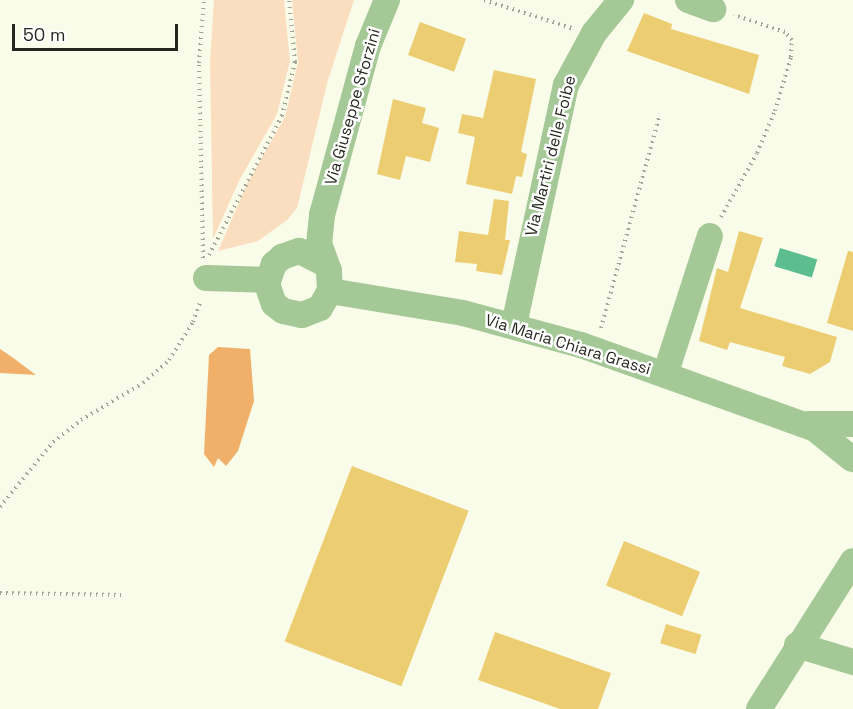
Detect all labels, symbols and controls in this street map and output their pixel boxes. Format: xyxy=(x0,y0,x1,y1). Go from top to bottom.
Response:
scale bar xyxy=(15,12,182,50)
text: 50 m xyxy=(23,23,65,46)
street label: Via Giuseppe Sforzini xyxy=(321,27,385,187)
street label: Via Martiri delle Foibe xyxy=(522,74,580,238)
street label: Via Maria Chiara Grassi xyxy=(483,311,653,379)

